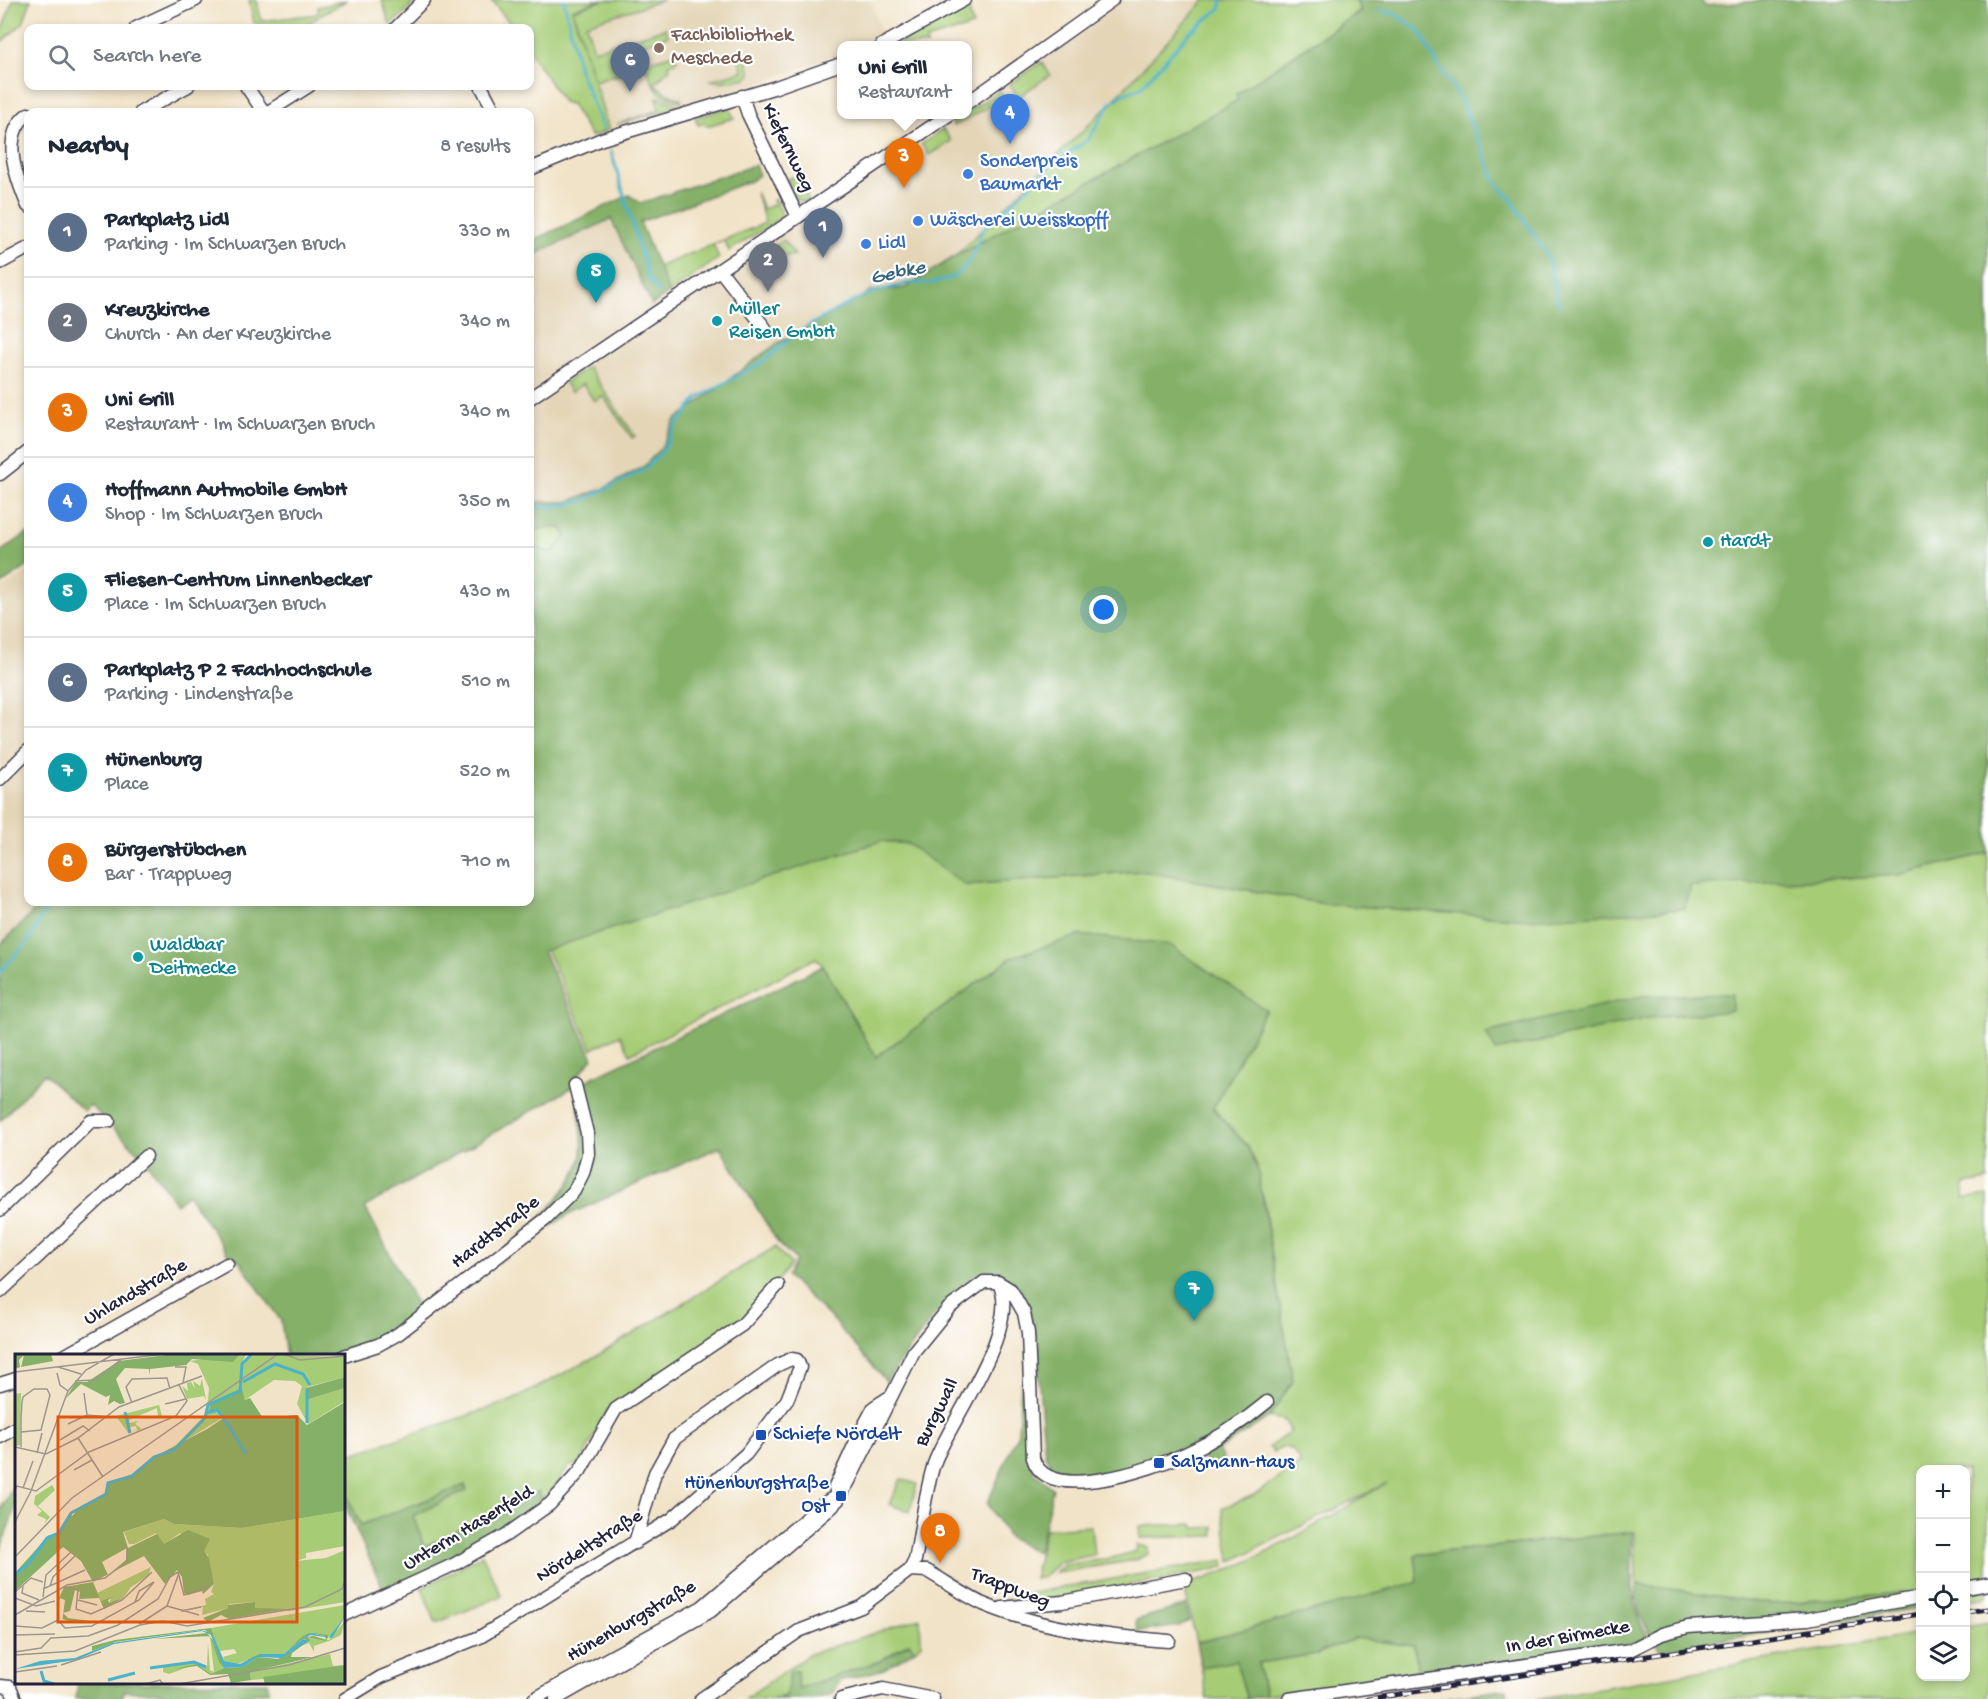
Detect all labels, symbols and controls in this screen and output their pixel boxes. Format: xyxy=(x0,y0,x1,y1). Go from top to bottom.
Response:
search box xyxy=(24,24,534,90)
place label: Fachbibliothek Meschede xyxy=(670,25,795,71)
icon: search xyxy=(45,41,78,74)
marker: Fachbibliothek Meschede xyxy=(652,41,666,55)
popup xyxy=(837,41,972,119)
pin: 6 xyxy=(610,42,650,92)
text: Search here xyxy=(93,44,201,70)
text: Uni Grill xyxy=(858,56,927,82)
text: Restaurant xyxy=(858,82,951,105)
pin: 4 xyxy=(990,94,1030,144)
street label: Kiefernweg xyxy=(756,100,818,196)
text: Nearby xyxy=(48,132,129,163)
text: 8 results xyxy=(440,136,510,159)
pin: 3 xyxy=(884,138,924,188)
place label: Sonderpreis Baumarkt xyxy=(979,151,1078,197)
marker: Sonderpreis Baumarkt xyxy=(961,167,975,181)
text: Parkplatz Lidl xyxy=(105,208,229,234)
pin: 1 xyxy=(804,208,842,258)
place label: Wäscherei Weisskopff xyxy=(930,210,1109,233)
marker: Wäscherei Weisskopff xyxy=(911,214,925,228)
text: 1 xyxy=(63,221,72,244)
text: 330 m xyxy=(459,221,510,244)
place label: Lidl xyxy=(878,233,906,256)
text: Parking · Im Schwarzen Bruch xyxy=(105,234,346,257)
marker: Lidl xyxy=(859,237,873,251)
pin: 2 xyxy=(748,242,788,292)
pin: 5 xyxy=(576,254,616,303)
water label: Gebke xyxy=(868,256,929,292)
text: Kreuzkirche xyxy=(105,298,209,324)
place label: Müller Reisen GmbH xyxy=(729,299,835,345)
text: 2 xyxy=(63,311,72,334)
text: 340 m xyxy=(460,311,510,334)
marker: Müller Reisen GmbH xyxy=(710,314,724,328)
text: Church · An der Kreuzkirche xyxy=(105,324,331,347)
text: Uni Grill xyxy=(105,388,174,414)
text: 3 xyxy=(62,401,73,424)
text: 340 m xyxy=(460,401,510,424)
text: Restaurant · Im Schwarzen Bruch xyxy=(105,414,375,437)
text: Hoffmann Autmobile GmbH xyxy=(105,478,347,504)
text: 4 xyxy=(63,491,72,514)
text: 350 m xyxy=(459,491,510,514)
text: Shop · Im Schwarzen Bruch xyxy=(105,504,323,527)
place label: Hardt xyxy=(1720,531,1771,554)
marker: Hardt xyxy=(1701,535,1715,549)
text: Fliesen-Centrum Linnenbecker xyxy=(105,568,371,594)
text: 5 xyxy=(62,581,73,604)
text: 430 m xyxy=(460,581,510,604)
text: Place · Im Schwarzen Bruch xyxy=(105,594,326,617)
your location xyxy=(1089,595,1118,624)
text: Parkplatz P 2 Fachhochschule xyxy=(105,658,371,684)
text: 6 xyxy=(62,671,73,694)
text: 510 m xyxy=(461,671,510,694)
text: Parking · Lindenstraße xyxy=(105,684,293,707)
text: Hünenburg xyxy=(105,748,202,774)
text: 7 xyxy=(62,761,73,784)
text: 520 m xyxy=(459,761,510,784)
text: Place xyxy=(105,774,149,797)
text: Bürgerstübchen xyxy=(105,838,246,864)
text: 8 xyxy=(62,851,73,874)
text: 710 m xyxy=(461,851,510,874)
text: Bar · Trappweg xyxy=(105,864,232,887)
place label: Waldbar Deitmecke xyxy=(148,935,237,981)
marker: Waldbar Deitmecke xyxy=(131,950,145,964)
street label: Hardtstraße xyxy=(447,1191,545,1275)
street label: Uhlandstraße xyxy=(80,1254,192,1332)
pin: 7 xyxy=(1174,1272,1214,1321)
inset map xyxy=(15,1354,345,1684)
street label: Burgwall xyxy=(911,1375,965,1452)
place label: Schiefe Nördelt xyxy=(773,1424,903,1447)
marker: Schiefe Nördelt xyxy=(754,1428,768,1442)
place label: Salzmann-Haus xyxy=(1171,1452,1295,1475)
marker: Salzmann-Haus xyxy=(1152,1456,1166,1470)
map controls xyxy=(1916,1465,1970,1681)
button: + xyxy=(1916,1465,1970,1519)
place label: Hünenburgstraße Ost xyxy=(684,1473,831,1519)
street label: Unterm Hasenfeld xyxy=(400,1480,540,1577)
marker: Hünenburgstraße Ost xyxy=(834,1489,848,1503)
street label: Nördeltstraße xyxy=(532,1505,648,1589)
pin: 8 xyxy=(920,1514,960,1563)
button: − xyxy=(1916,1519,1970,1573)
street label: Trappweg xyxy=(966,1563,1053,1615)
button: locate xyxy=(1916,1573,1970,1627)
street label: Hünenburgstraße xyxy=(564,1576,701,1668)
street label: In der Birmecke xyxy=(1504,1616,1632,1660)
button: layers xyxy=(1916,1627,1970,1681)

